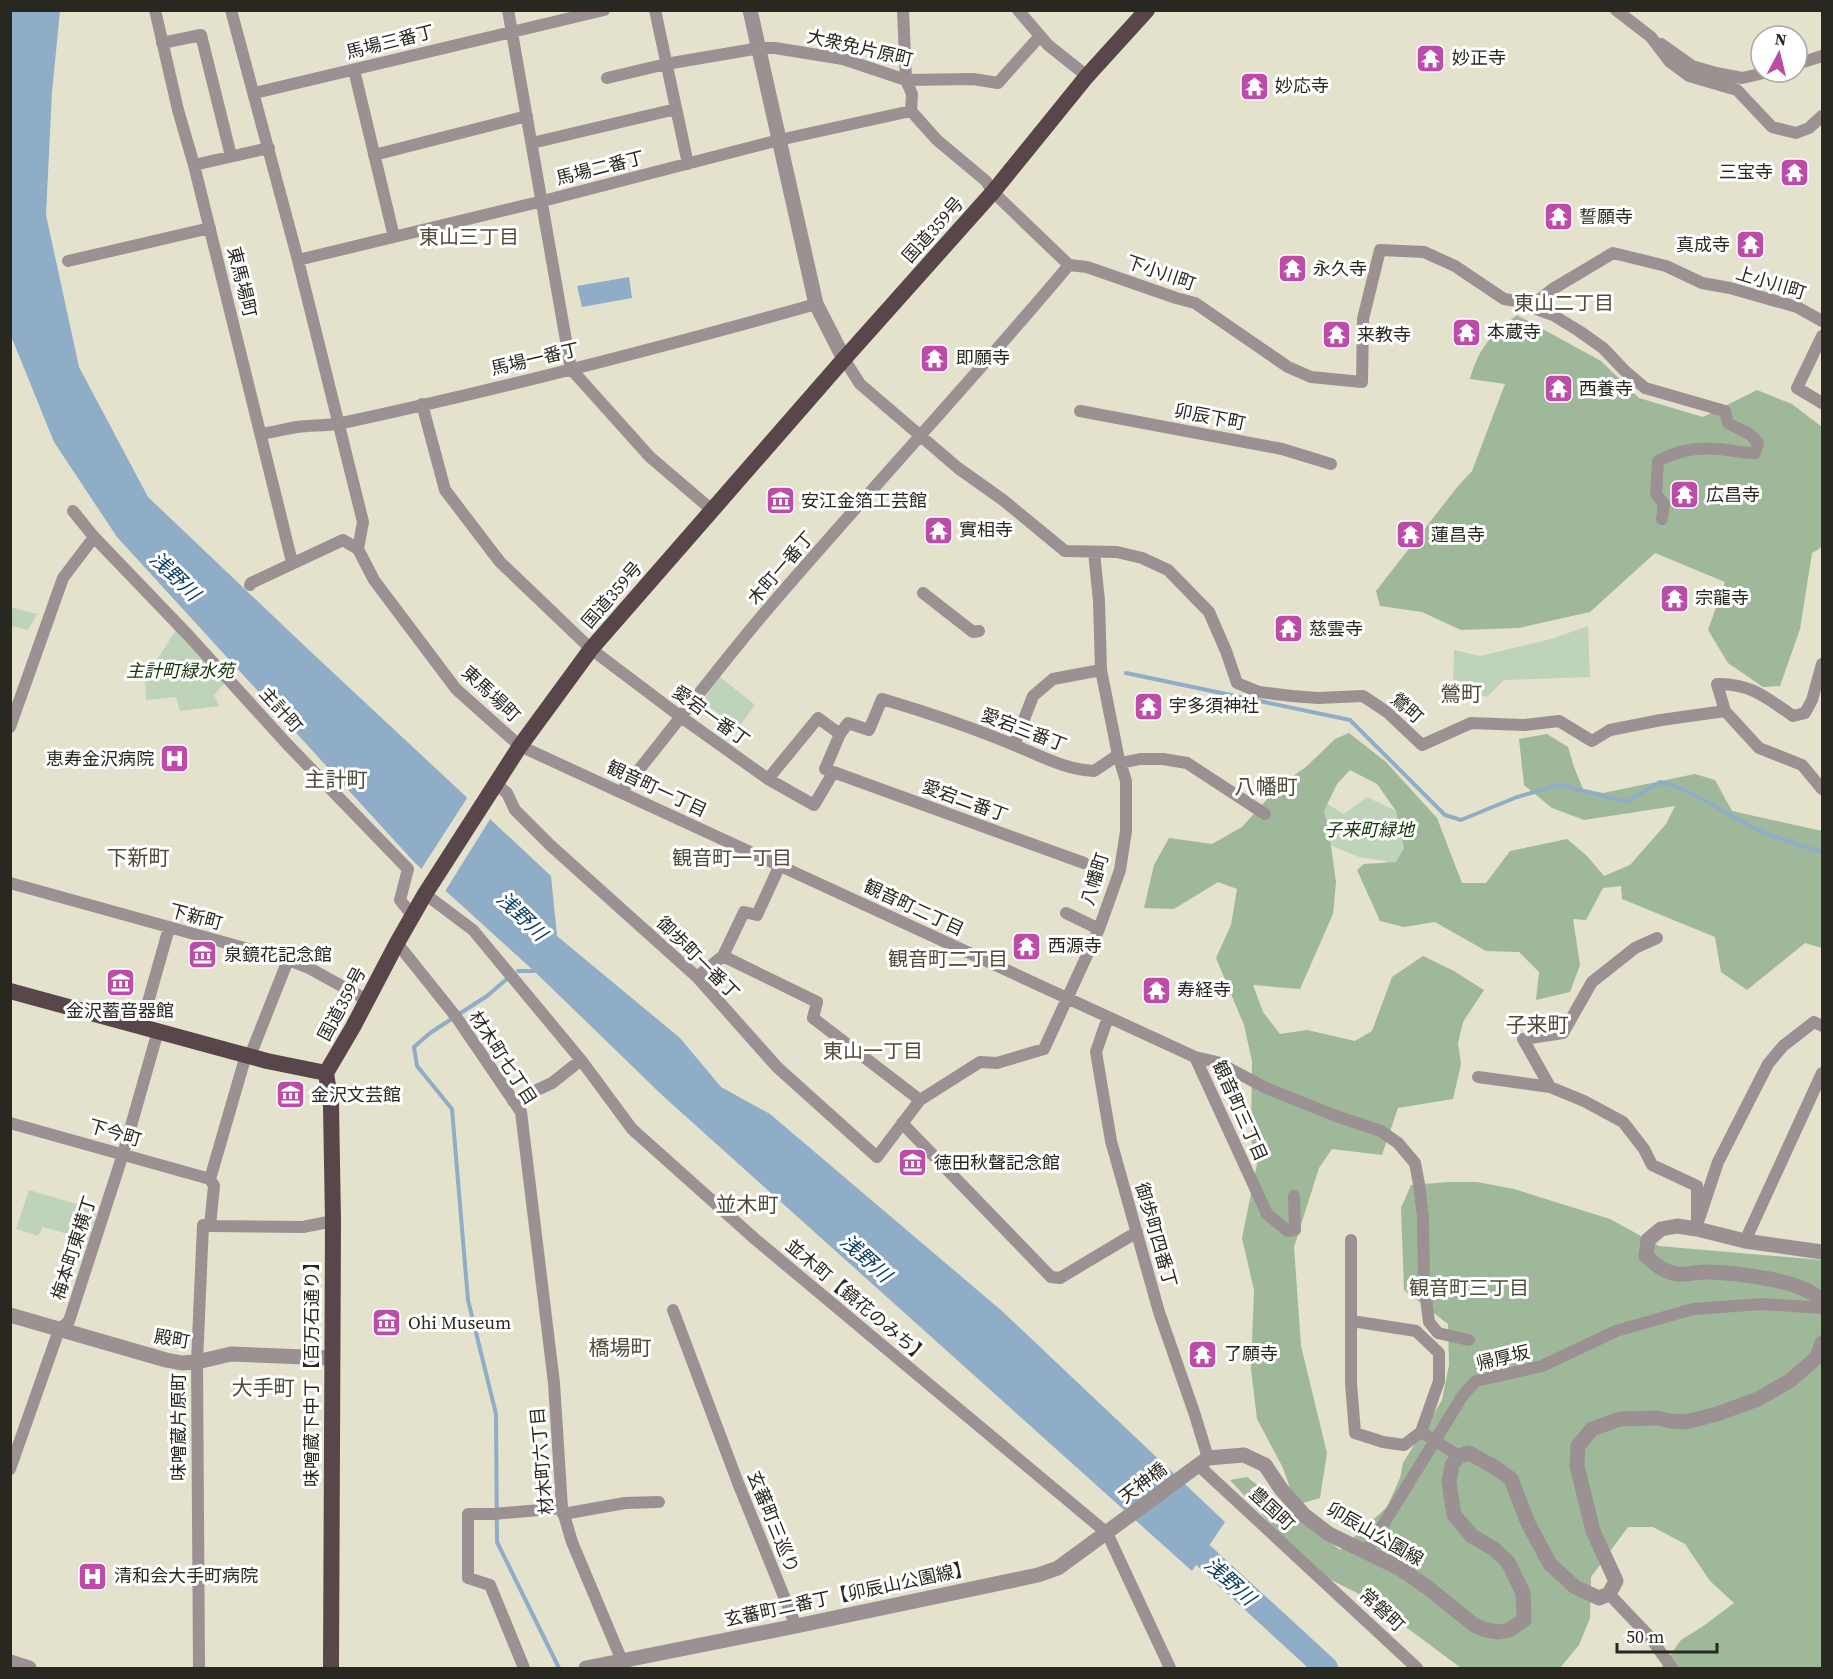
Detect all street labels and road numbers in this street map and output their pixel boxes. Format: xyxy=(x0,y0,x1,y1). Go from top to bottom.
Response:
street label: 馬場三番丁 xyxy=(343,18,437,65)
street label: 大衆免片原町 xyxy=(805,23,916,72)
street label: 馬場二番丁 xyxy=(553,144,647,191)
street label: 国道359号 xyxy=(896,191,969,268)
street label: 東馬場町 xyxy=(222,244,263,320)
street label: 下小川町 xyxy=(1123,249,1199,296)
street label: 上小川町 xyxy=(1733,260,1809,305)
street label: 馬場一番丁 xyxy=(488,336,582,381)
street label: 卯辰下町 xyxy=(1172,397,1248,436)
street label: 木町一番丁 xyxy=(742,526,820,610)
street label: 国道359号 xyxy=(576,556,648,633)
street label: 東馬場町 xyxy=(456,660,526,727)
street label: 愛宕一番丁 xyxy=(668,679,755,752)
street label: 主計町 xyxy=(254,681,309,738)
street label: 鶯町 xyxy=(1386,686,1429,729)
street label: 愛宕三番丁 xyxy=(978,702,1071,757)
street label: 観音町一丁目 xyxy=(603,754,711,823)
street label: 愛宕二番丁 xyxy=(919,773,1012,828)
street label: 八幡町 xyxy=(1075,849,1114,908)
street label: 観音町二丁目 xyxy=(860,873,968,942)
street label: 下新町 xyxy=(167,897,225,936)
street label: 御歩町一番丁 xyxy=(651,911,745,1005)
street label: 国道359号 xyxy=(312,962,372,1045)
street label: 材木町七丁目 xyxy=(464,1006,543,1110)
street label: 観音町三丁目 xyxy=(1207,1056,1274,1165)
street label: 下今町 xyxy=(86,1113,145,1152)
street label: 御歩町四番丁 xyxy=(1130,1180,1183,1290)
street label: 梅本町東横丁 xyxy=(45,1193,102,1303)
street label: 並木町【鏡花のみち】 xyxy=(780,1233,934,1368)
street label: 味噌蔵下中丁【百万石通り】 xyxy=(299,1253,324,1487)
street label: 殿町 xyxy=(152,1323,192,1354)
street label: 帰厚坂 xyxy=(1474,1339,1532,1376)
street label: 味噌蔵片原町 xyxy=(166,1373,191,1481)
street label: 材木町六丁目 xyxy=(524,1406,559,1516)
street label: 天神橋 xyxy=(1114,1456,1172,1509)
street label: 玄蕃町三巡り xyxy=(742,1467,805,1577)
street label: 豊国町 xyxy=(1244,1481,1301,1536)
street label: 卯辰山公園線 xyxy=(1322,1496,1428,1571)
street label: 玄蕃町二番丁【卯辰山公園線】 xyxy=(722,1555,974,1632)
street label: 常磐町 xyxy=(1354,1582,1411,1637)

